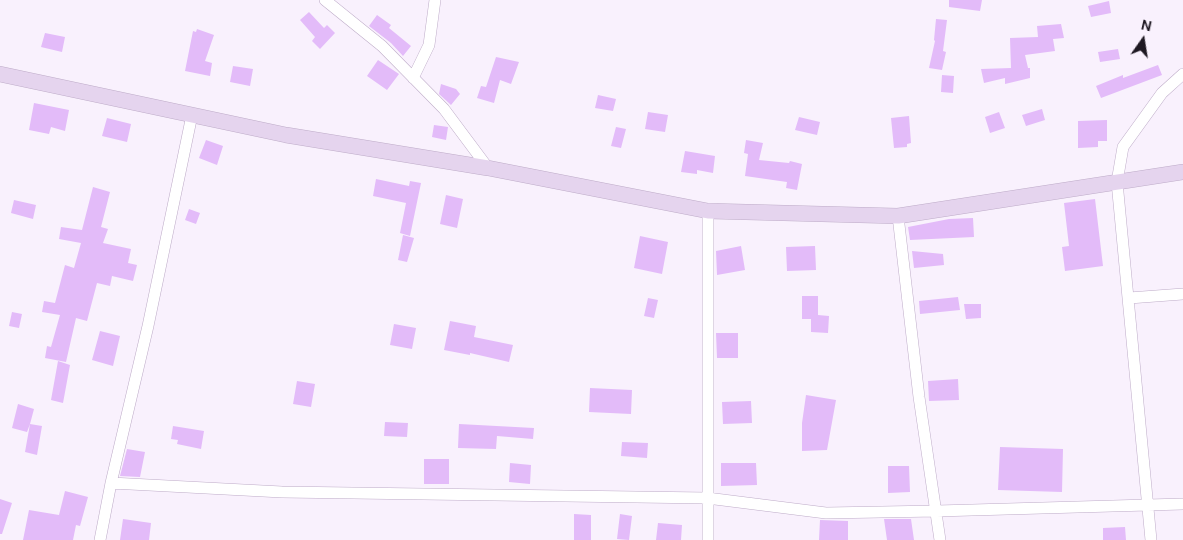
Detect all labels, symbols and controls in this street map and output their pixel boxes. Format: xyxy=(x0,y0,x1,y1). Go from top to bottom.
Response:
north arrow xyxy=(1118,15,1168,65)
text: N xyxy=(1139,15,1153,35)

